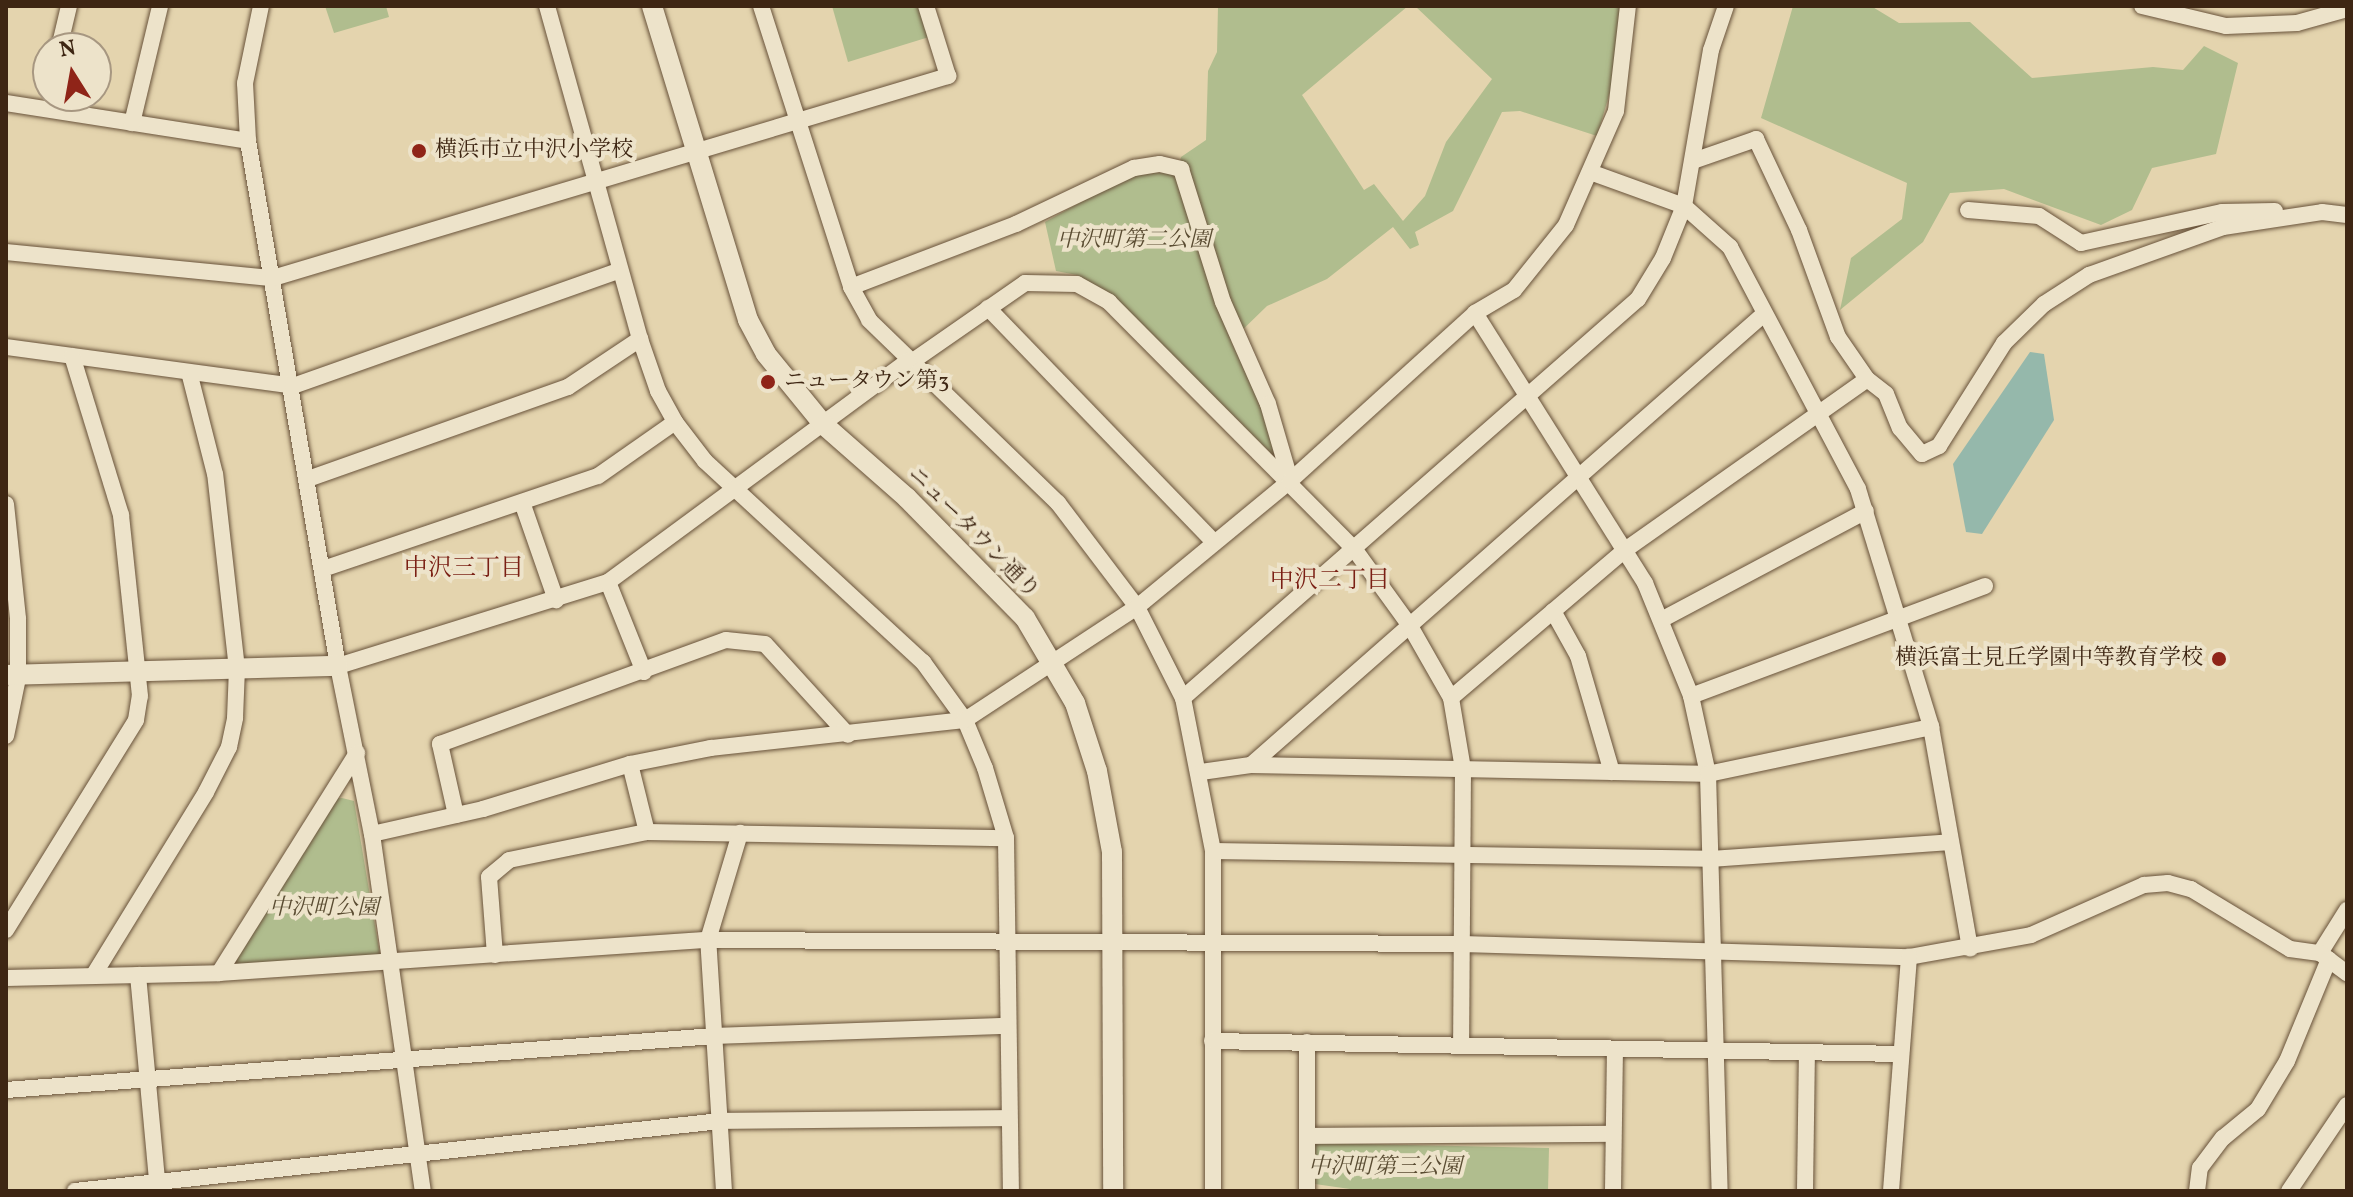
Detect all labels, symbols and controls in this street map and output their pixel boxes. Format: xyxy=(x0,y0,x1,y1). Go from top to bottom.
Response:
north arrow xyxy=(32,32,112,112)
text: N xyxy=(57,33,79,67)
place label: 横浜市立中沢小学校 xyxy=(435,138,633,164)
marker: 横浜市立中沢小学校 xyxy=(410,142,428,160)
park label: 中沢町第二公園 xyxy=(1057,228,1211,254)
place label: ニュータウン第3 xyxy=(784,369,949,395)
marker: ニュータウン第3 xyxy=(759,373,777,391)
street label: ニュータウン通り xyxy=(901,461,1045,605)
district label: 中沢三丁目 xyxy=(404,556,524,584)
district label: 中沢二丁目 xyxy=(1270,568,1390,596)
place label: 横浜富士見丘学園中等教育学校 xyxy=(1895,646,2203,672)
marker: 横浜富士見丘学園中等教育学校 xyxy=(2210,650,2228,668)
park label: 中沢町公園 xyxy=(269,896,379,922)
park label: 中沢町第三公園 xyxy=(1308,1155,1462,1181)

